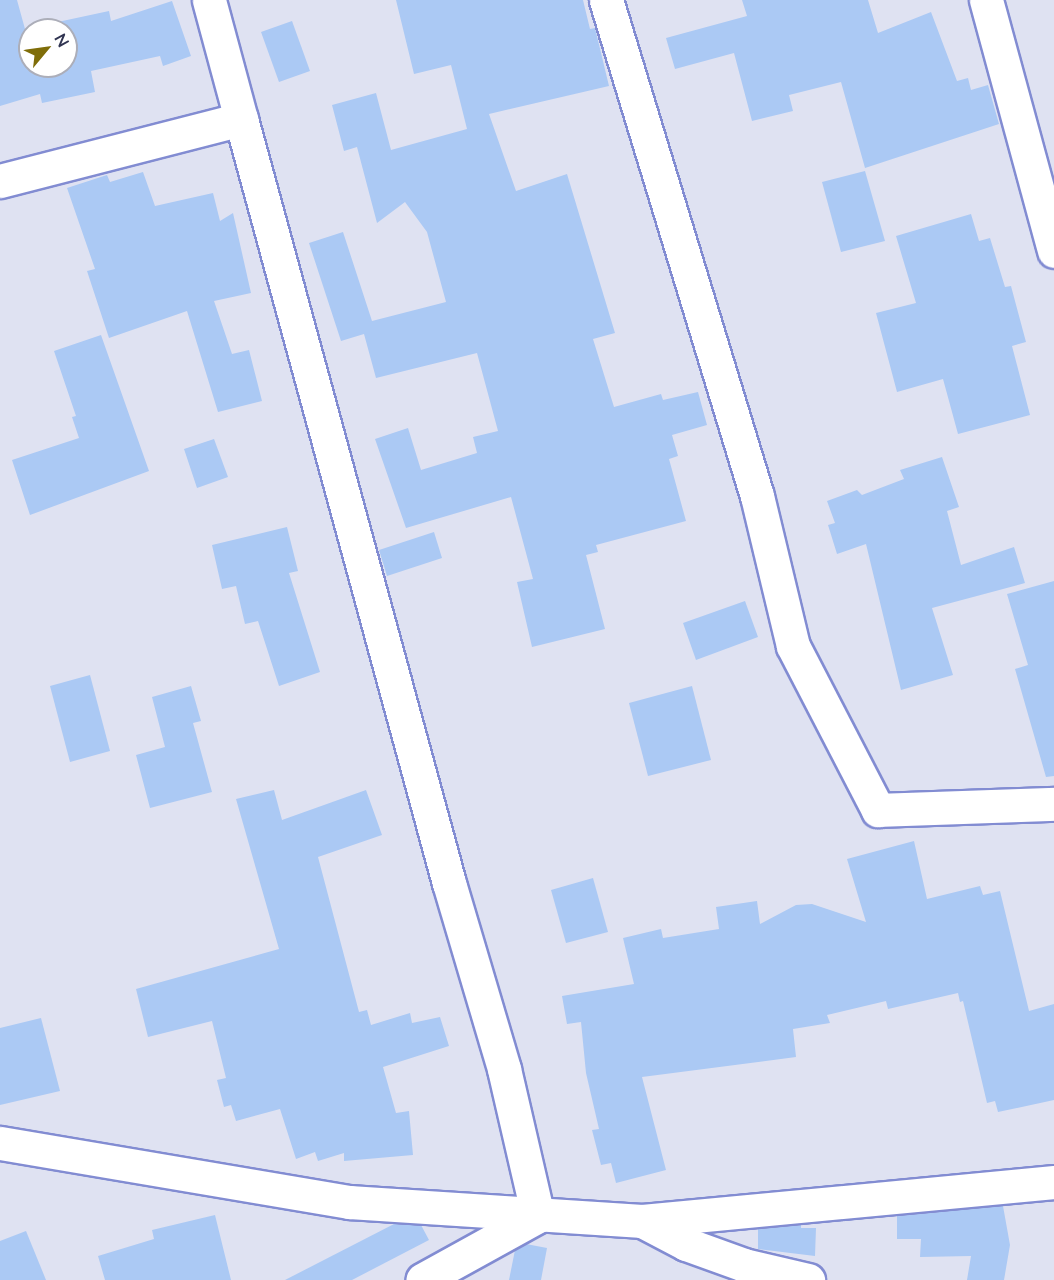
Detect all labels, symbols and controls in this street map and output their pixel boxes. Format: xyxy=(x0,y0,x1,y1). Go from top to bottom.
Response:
north arrow xyxy=(18,18,78,78)
text: N xyxy=(51,30,74,50)

